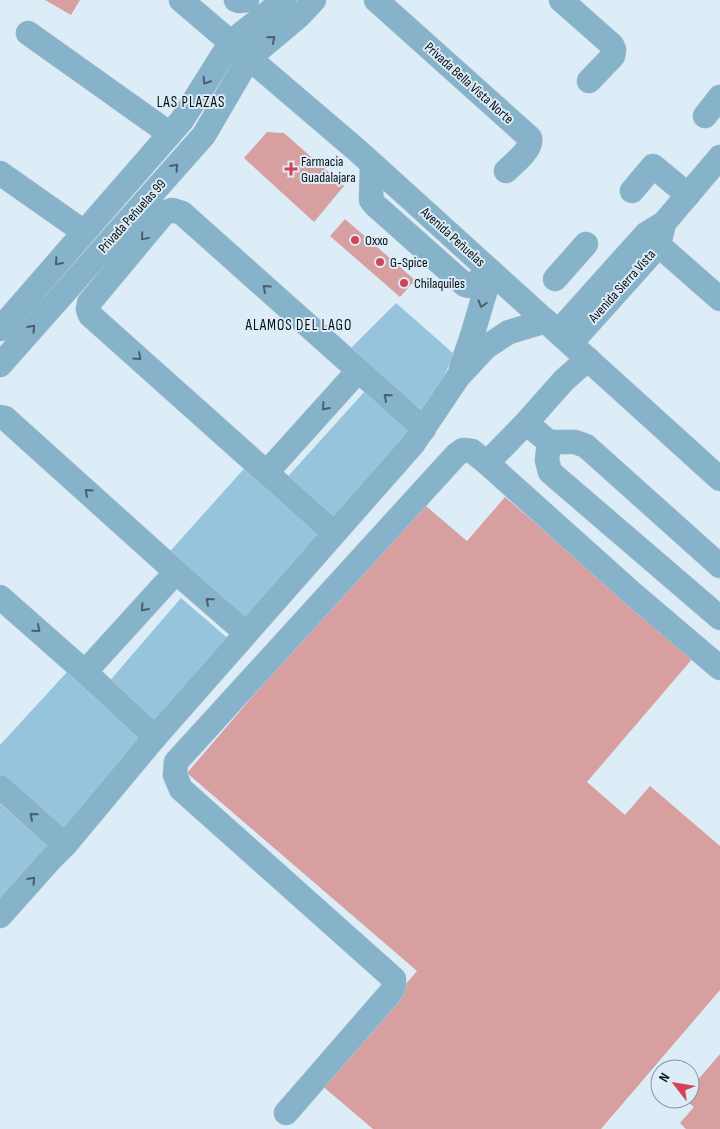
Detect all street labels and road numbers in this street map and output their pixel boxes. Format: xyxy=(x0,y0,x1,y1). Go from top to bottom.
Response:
street label: Privada Bella Vista Norte xyxy=(421,39,517,127)
street label: Privada Peñuelas 99 xyxy=(94,176,170,256)
street label: Avenida Peñuelas xyxy=(417,203,489,270)
street label: Avenida Sierra Vista xyxy=(584,246,659,327)

